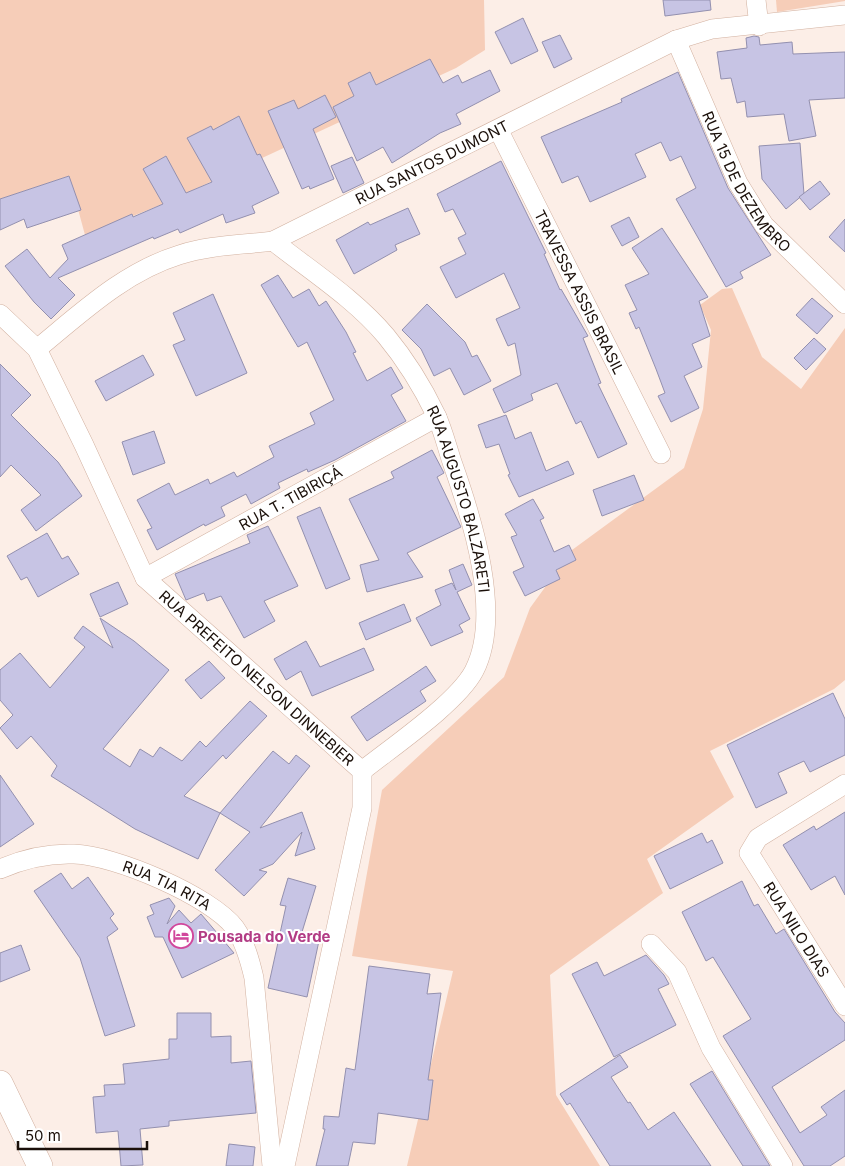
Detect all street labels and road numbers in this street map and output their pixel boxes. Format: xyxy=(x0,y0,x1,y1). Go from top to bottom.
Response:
street label: RUA 15 DE DEZEMBRO xyxy=(698,108,795,256)
street label: RUA SANTOS DUMONT xyxy=(352,116,512,208)
street label: TRAVESSA ASSIS BRASIL xyxy=(531,207,629,377)
street label: RUA AUGUSTO BALZARETI xyxy=(423,402,494,593)
street label: RUA T. TIBIRIÇÁ xyxy=(235,462,345,534)
street label: RUA PREFEITO NELSON DINNEBIER xyxy=(155,586,359,770)
street label: RUA TIA RITA xyxy=(120,856,215,914)
street label: RUA NILO DIAS xyxy=(760,878,834,981)

